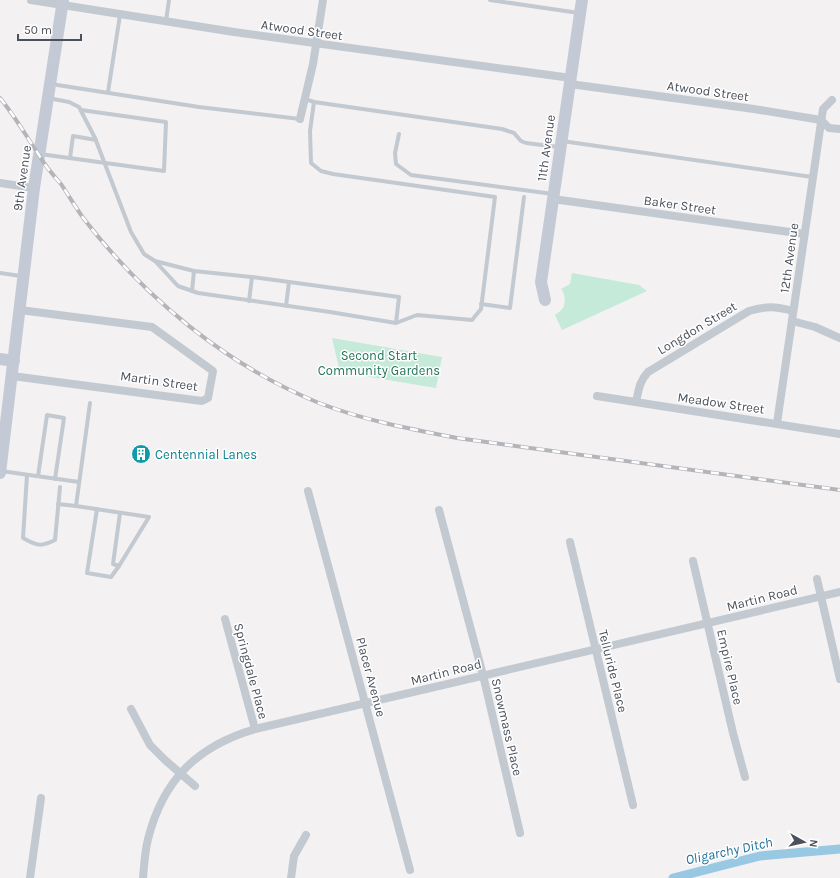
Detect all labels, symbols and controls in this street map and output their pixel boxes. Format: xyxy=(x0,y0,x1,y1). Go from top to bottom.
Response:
scale bar xyxy=(18,16,81,42)
street label: Atwood Street xyxy=(260,17,344,43)
text: 50 m xyxy=(24,23,52,37)
street label: Atwood Street xyxy=(666,78,750,104)
street label: 11th Avenue xyxy=(534,113,558,182)
street label: 9th Avenue xyxy=(10,144,34,212)
street label: Baker Street xyxy=(643,193,717,218)
street label: 12th Avenue xyxy=(777,222,801,294)
street label: Longdon Street xyxy=(655,298,739,358)
park label: Second Start Community Gardens xyxy=(318,348,440,378)
street label: Martin Street xyxy=(119,368,199,394)
street label: Meadow Street xyxy=(676,389,766,417)
building icon: Centennial Lanes xyxy=(130,443,152,465)
place label: Centennial Lanes xyxy=(155,447,257,462)
street label: Martin Road xyxy=(725,582,799,614)
street label: Springdale Place xyxy=(231,621,271,721)
street label: Telluride Place xyxy=(595,628,631,714)
street label: Empire Place xyxy=(714,628,746,706)
street label: Placer Avenue xyxy=(353,635,389,719)
street label: Martin Road xyxy=(409,656,483,688)
street label: Snowmass Place xyxy=(488,677,526,778)
north arrow xyxy=(784,822,824,862)
water label: Oligarchy Ditch xyxy=(684,833,774,869)
text: N xyxy=(806,839,820,848)

